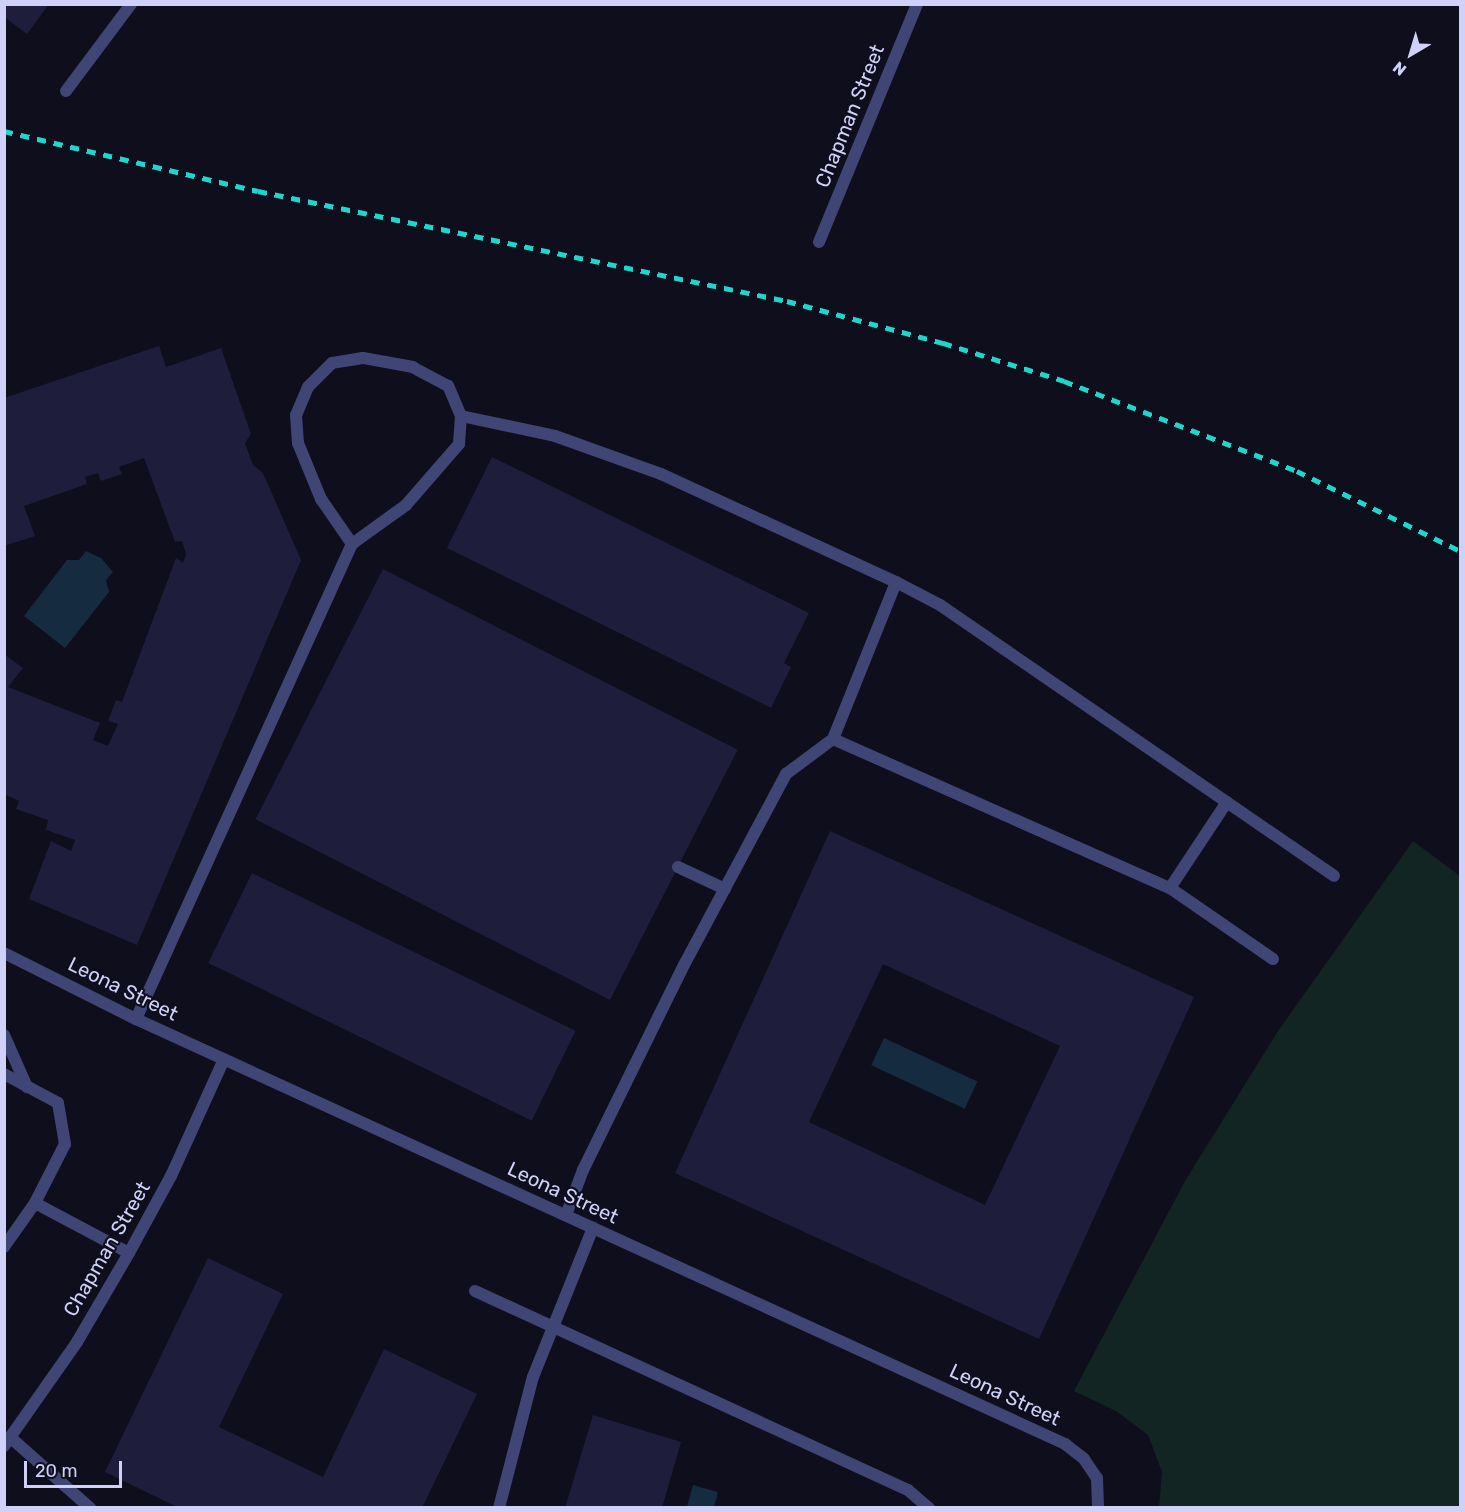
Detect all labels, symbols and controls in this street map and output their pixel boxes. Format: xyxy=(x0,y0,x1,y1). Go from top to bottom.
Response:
north arrow xyxy=(1381,24,1441,84)
street label: Chapman Street xyxy=(810,41,890,191)
text: N xyxy=(1389,58,1410,80)
street label: Leona Street xyxy=(64,952,182,1026)
street label: Leona Street xyxy=(504,1157,622,1229)
street label: Chapman Street xyxy=(59,1177,155,1321)
street label: Leona Street xyxy=(946,1359,1064,1431)
scale bar xyxy=(27,1449,124,1487)
text: 20 m xyxy=(35,1460,77,1482)

